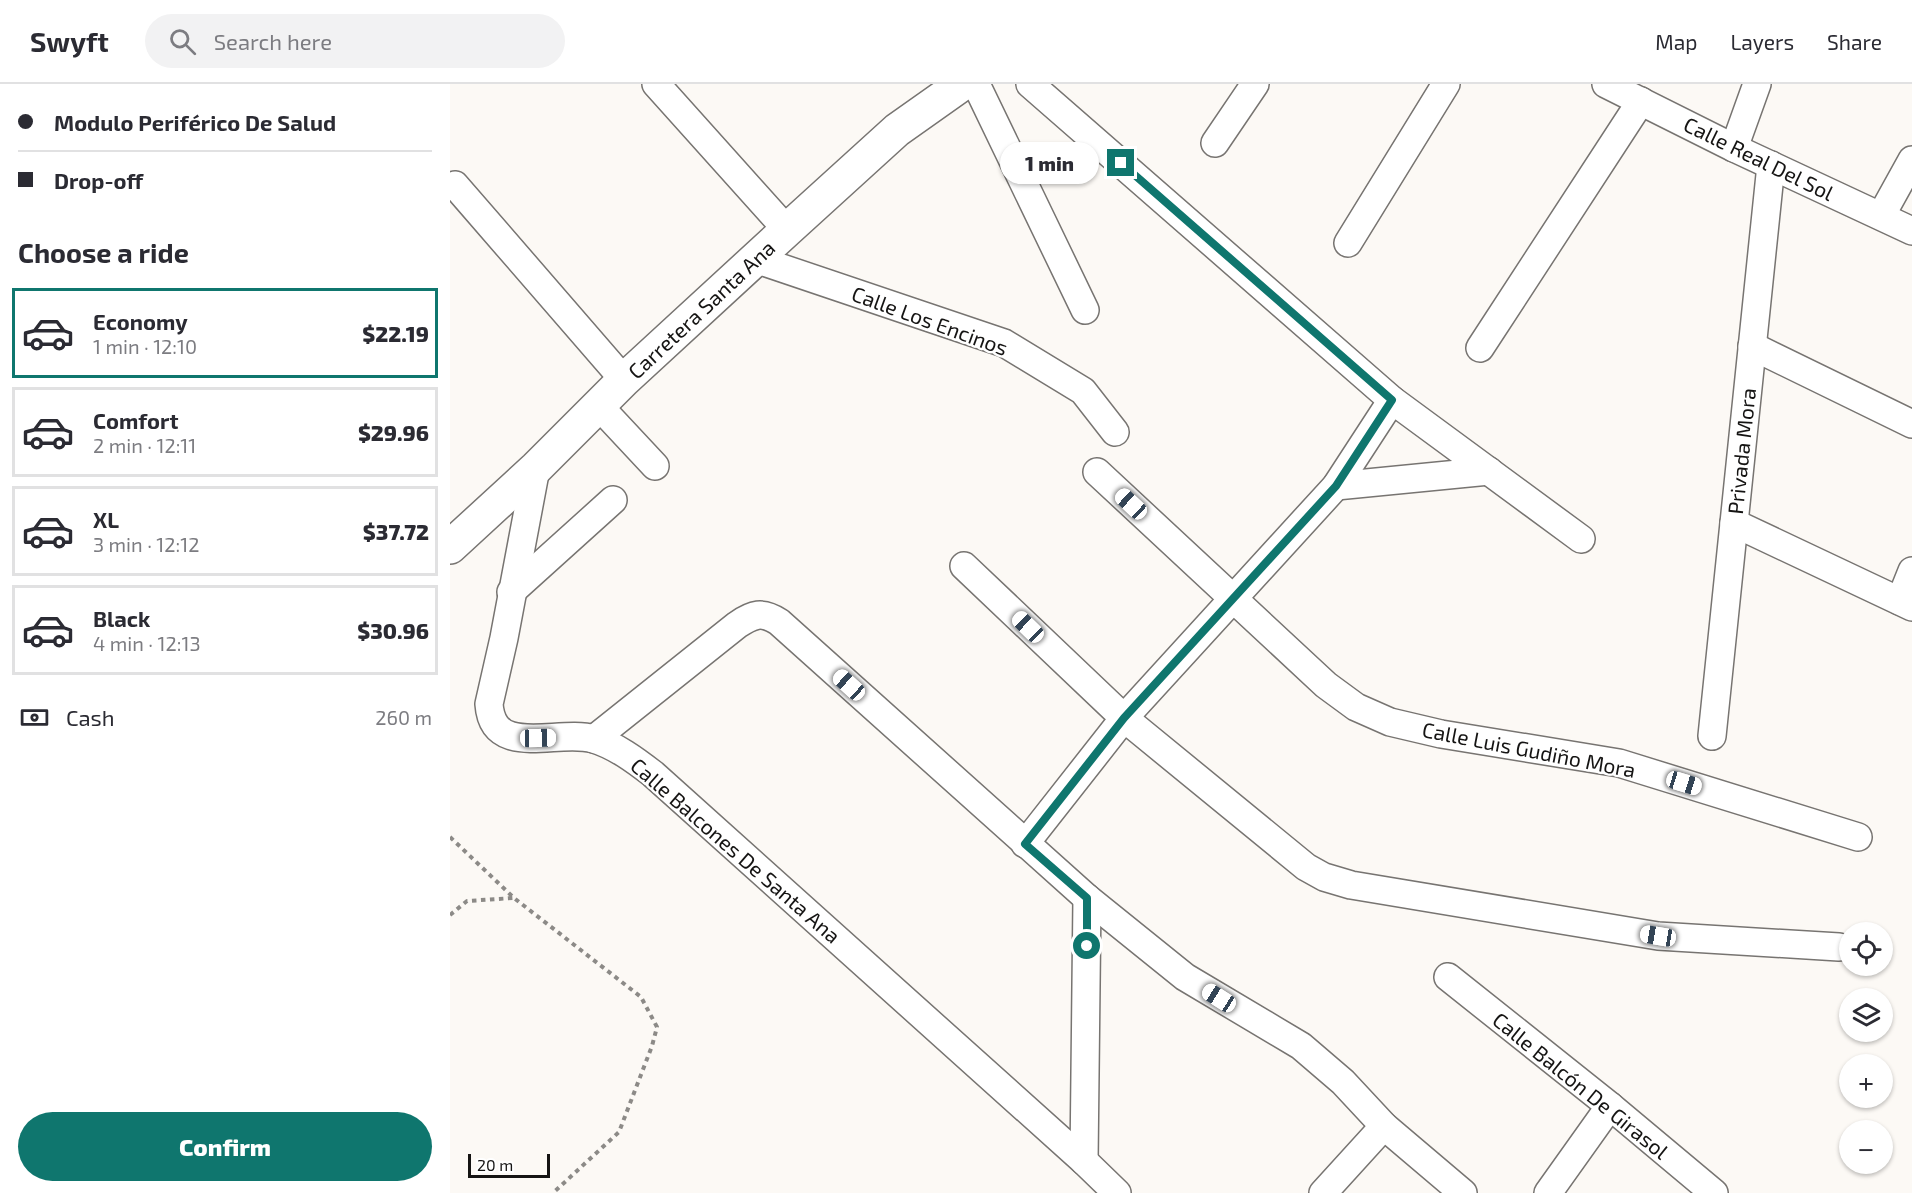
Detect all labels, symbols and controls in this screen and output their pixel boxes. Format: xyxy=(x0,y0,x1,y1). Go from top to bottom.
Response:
search box xyxy=(145,14,565,68)
text: Swyft xyxy=(30,24,109,58)
icon: search xyxy=(166,25,199,58)
text: Search here xyxy=(214,28,332,54)
text: Map xyxy=(1655,29,1697,54)
text: Layers xyxy=(1730,29,1794,54)
text: Share xyxy=(1827,29,1882,54)
text: Modulo Periférico De Salud xyxy=(54,109,336,135)
street label: Calle Real Del Sol xyxy=(1680,111,1839,205)
callout: 1 min xyxy=(1001,142,1100,184)
route end xyxy=(1107,149,1134,176)
text: 1 min xyxy=(1025,151,1074,175)
text: Drop-off xyxy=(54,167,143,193)
street label: Carretera Santa Ana xyxy=(623,235,779,383)
text: Choose a ride xyxy=(18,236,189,268)
street label: Calle Los Encinos xyxy=(849,280,1011,360)
icon: car xyxy=(21,306,75,360)
text: Economy xyxy=(93,308,188,334)
text: $22.19 xyxy=(362,320,429,346)
text: 1 min · 12:10 xyxy=(93,334,197,358)
street label: Privada Mora xyxy=(1722,386,1760,516)
icon: car xyxy=(21,405,75,459)
text: Comfort xyxy=(93,407,178,433)
text: $29.96 xyxy=(358,419,429,445)
text: 2 min · 12:11 xyxy=(93,433,196,457)
car xyxy=(1112,485,1150,523)
icon: car xyxy=(21,504,75,558)
text: XL xyxy=(93,506,119,532)
text: $37.72 xyxy=(363,518,429,544)
text: 3 min · 12:12 xyxy=(93,532,199,556)
icon: car xyxy=(21,603,75,657)
text: Black xyxy=(93,605,150,631)
car xyxy=(1009,608,1047,646)
text: $30.96 xyxy=(357,617,429,643)
text: 4 min · 12:13 xyxy=(93,631,201,655)
car xyxy=(830,666,868,704)
icon: cash xyxy=(18,701,51,734)
text: Cash xyxy=(66,704,115,730)
text: 260 m xyxy=(375,705,432,729)
street label: Calle Luis Gudiño Mora xyxy=(1420,716,1638,782)
car xyxy=(520,729,556,747)
street label: Calle Balcones De Santa Ana xyxy=(626,752,846,948)
car xyxy=(1664,769,1704,797)
map controls xyxy=(1839,922,1893,1174)
button: locate xyxy=(1839,922,1893,976)
car xyxy=(1639,924,1677,948)
route start xyxy=(1073,932,1100,959)
car xyxy=(1199,981,1239,1015)
button: layers xyxy=(1839,988,1893,1042)
street label: Calle Balcón De Girasol xyxy=(1488,1006,1674,1164)
button: + xyxy=(1839,1054,1893,1108)
button: Confirm xyxy=(18,1112,432,1181)
button: − xyxy=(1839,1120,1893,1174)
scale bar xyxy=(468,1151,550,1178)
text: 20 m xyxy=(477,1155,513,1174)

